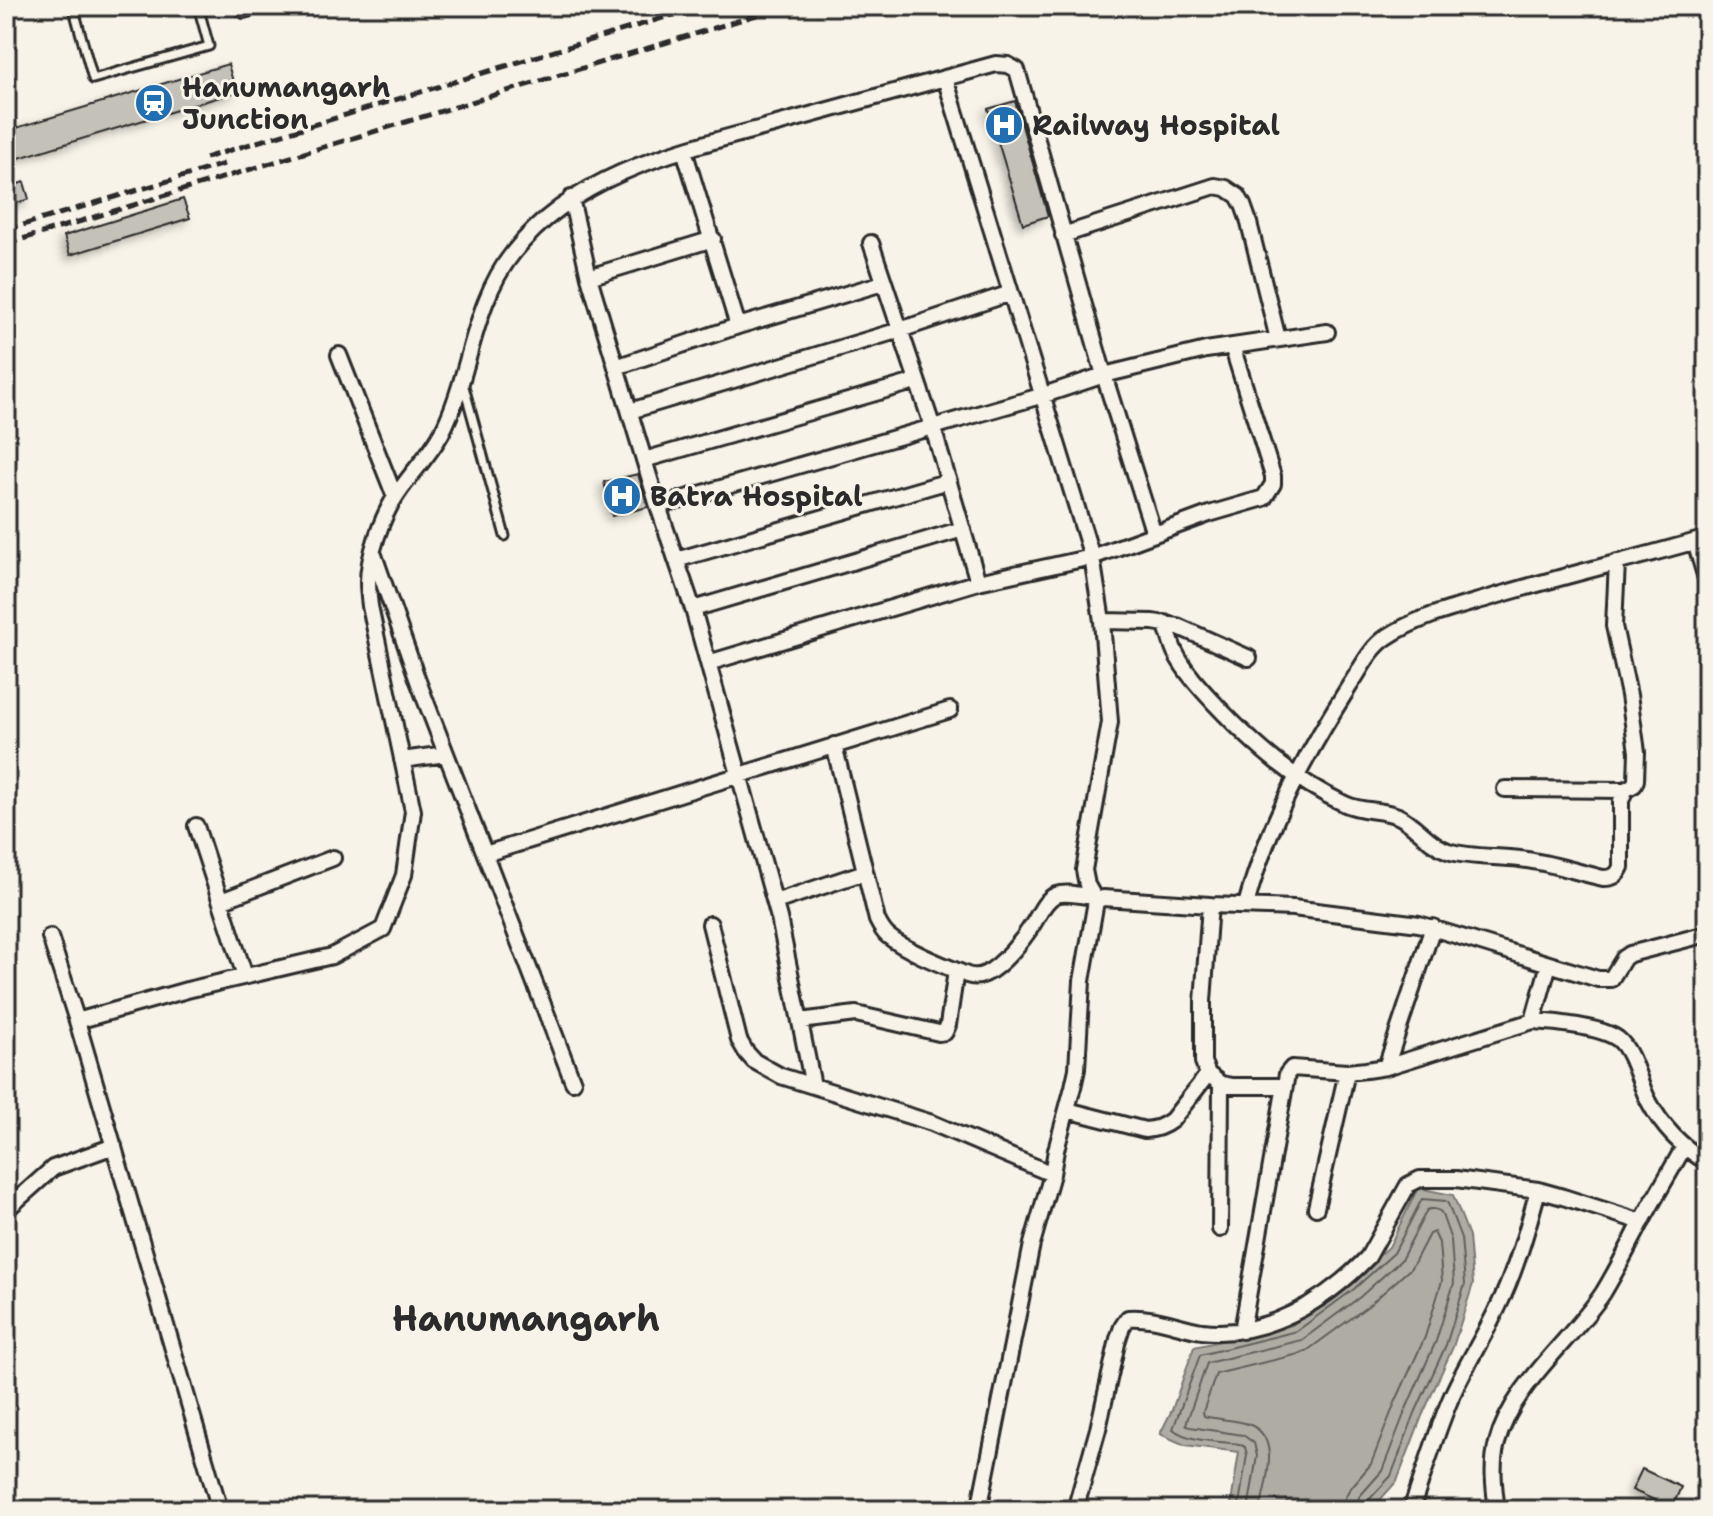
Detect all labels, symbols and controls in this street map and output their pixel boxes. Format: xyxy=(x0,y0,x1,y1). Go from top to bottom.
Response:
place label: Hanumangarh Junction xyxy=(182,68,390,138)
station icon: Hanumangarh Junction xyxy=(133,82,175,124)
hospital icon: Railway Hospital xyxy=(983,104,1025,146)
place label: Railway Hospital xyxy=(1032,106,1280,144)
hospital icon: Batra Hospital xyxy=(601,475,643,517)
place label: Batra Hospital xyxy=(650,477,863,515)
district label: Hanumangarh xyxy=(392,1294,660,1343)

